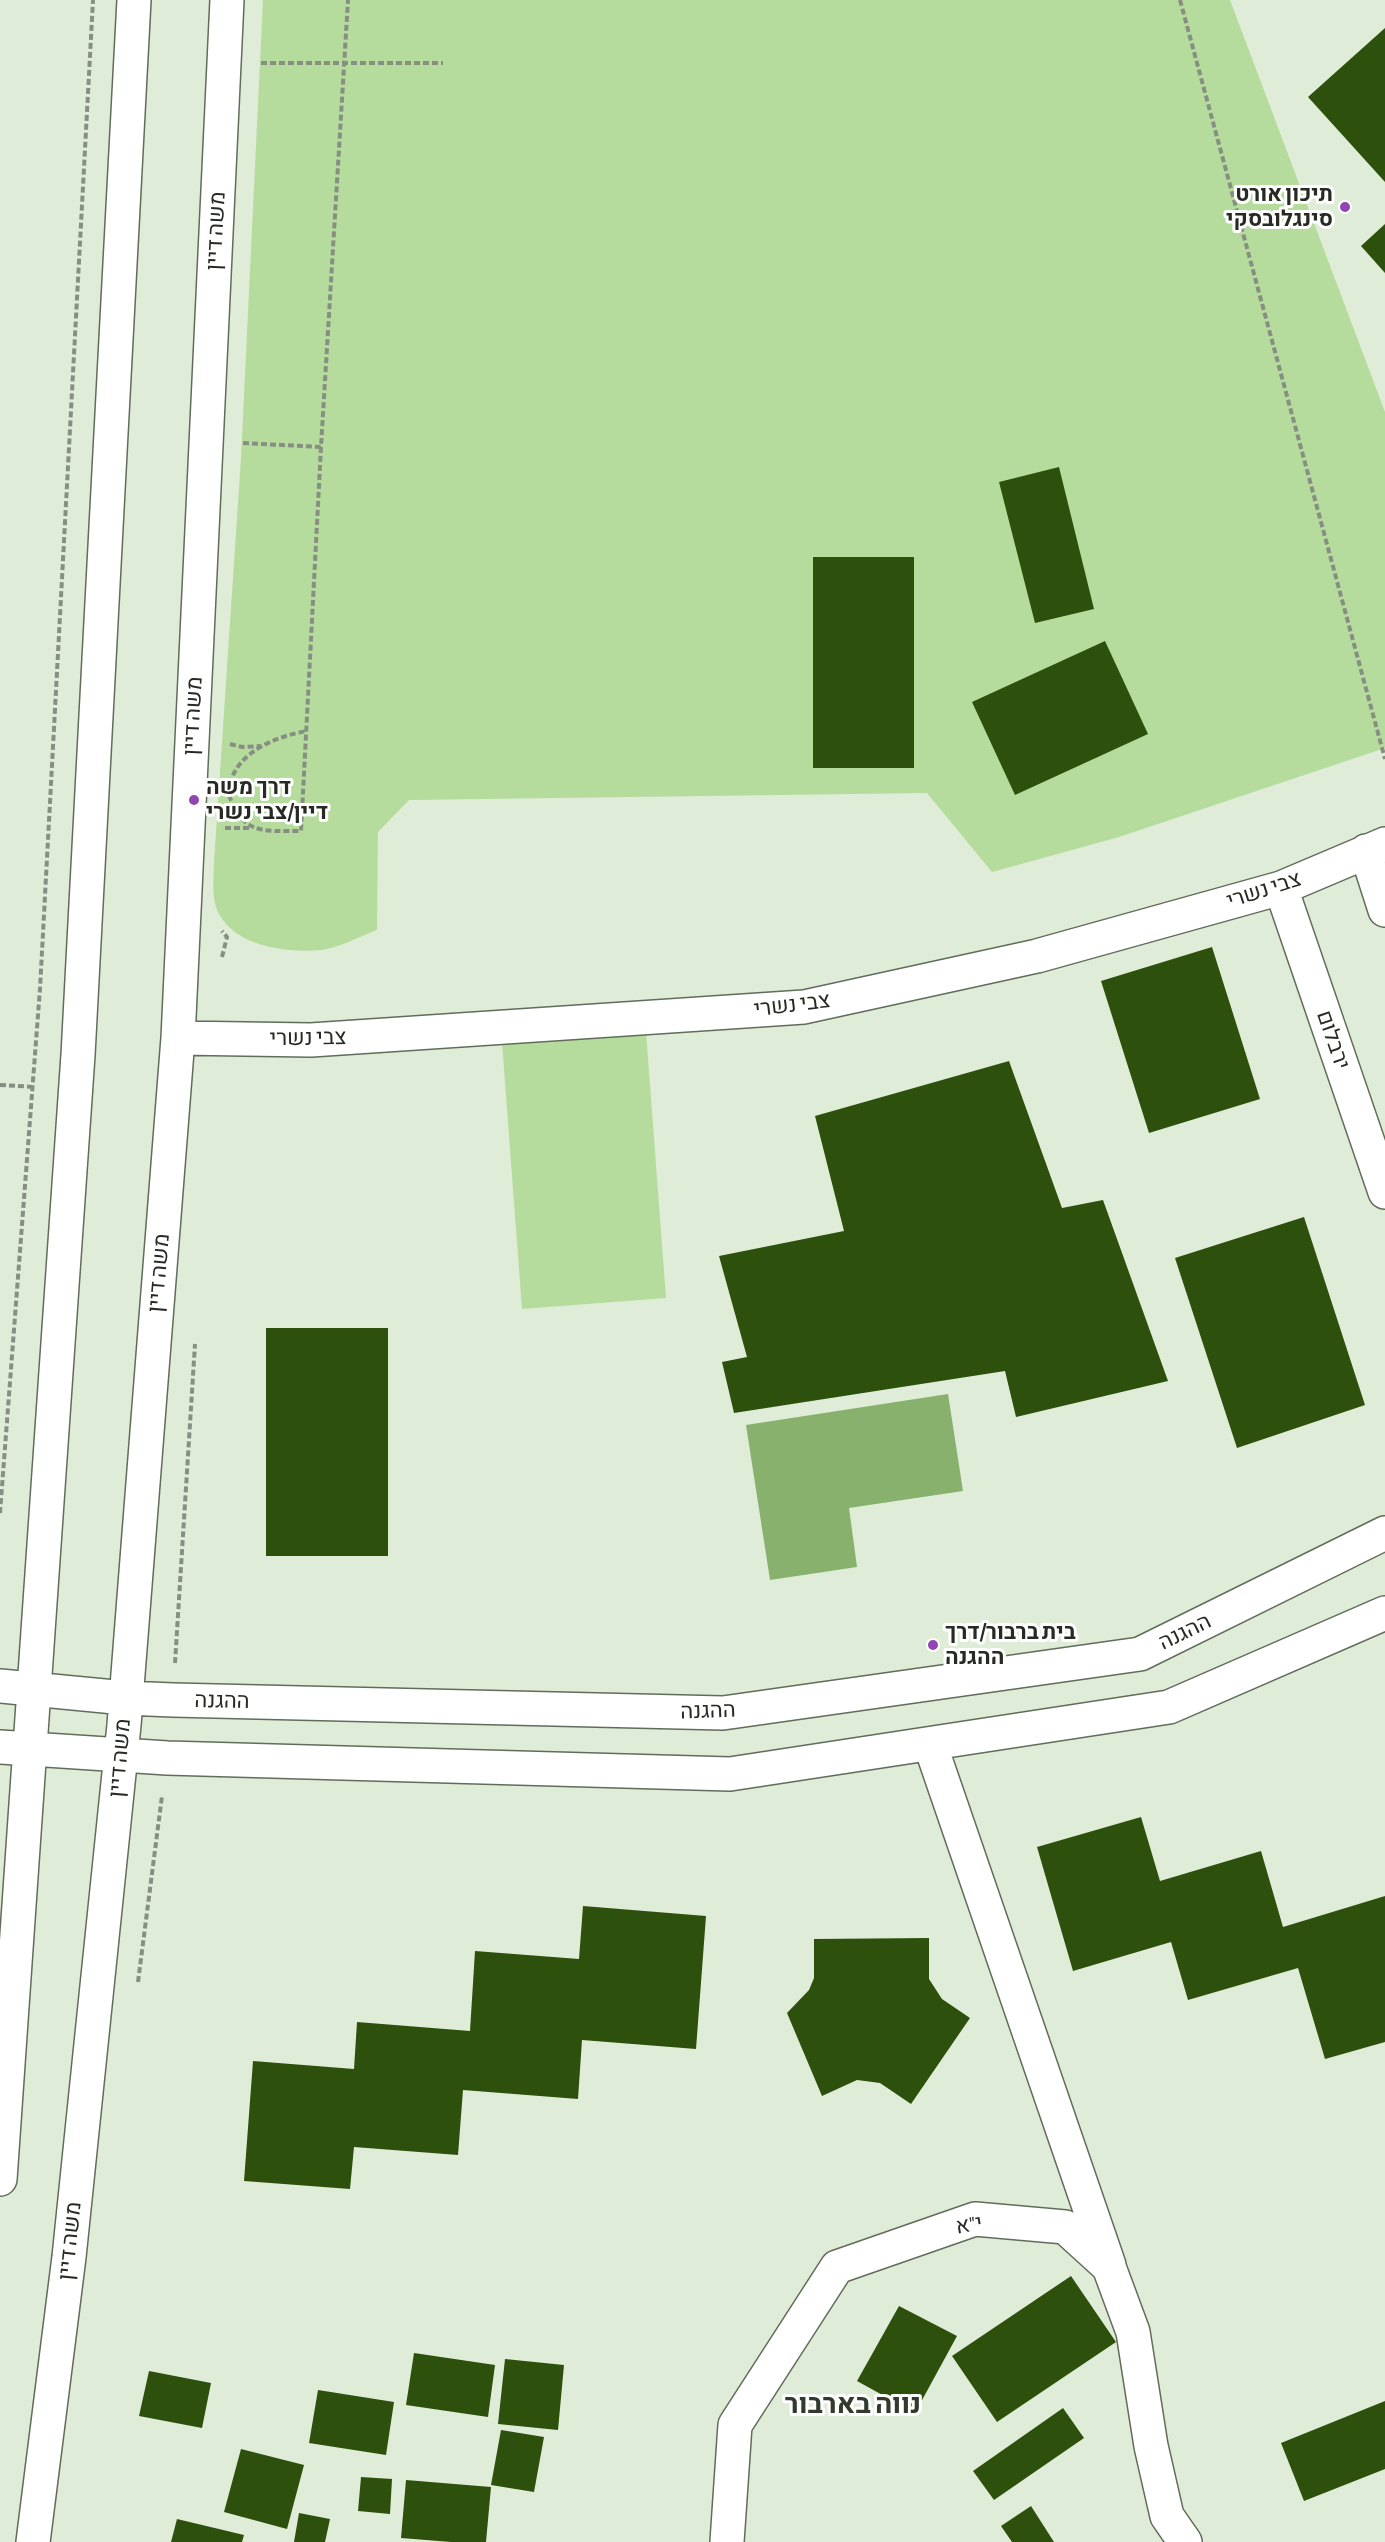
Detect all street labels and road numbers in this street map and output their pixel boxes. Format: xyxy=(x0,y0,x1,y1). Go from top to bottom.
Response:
street label: משה דיין xyxy=(201,191,231,271)
street label: משה דיין xyxy=(178,676,208,756)
street label: צבי נשרי xyxy=(1223,866,1305,914)
street label: צבי נשרי xyxy=(752,987,832,1023)
street label: ירבלום xyxy=(1311,1007,1355,1073)
street label: צבי נשרי xyxy=(269,1024,347,1052)
street label: משה דיין xyxy=(142,1232,176,1314)
street label: ההגנה xyxy=(1154,1608,1216,1656)
street label: ההגנה xyxy=(194,1687,250,1715)
street label: ההגנה xyxy=(680,1697,736,1725)
street label: משה דיין xyxy=(103,1717,137,1799)
street label: משה דיין xyxy=(53,2200,87,2282)
street label: י"א xyxy=(953,2210,985,2240)

